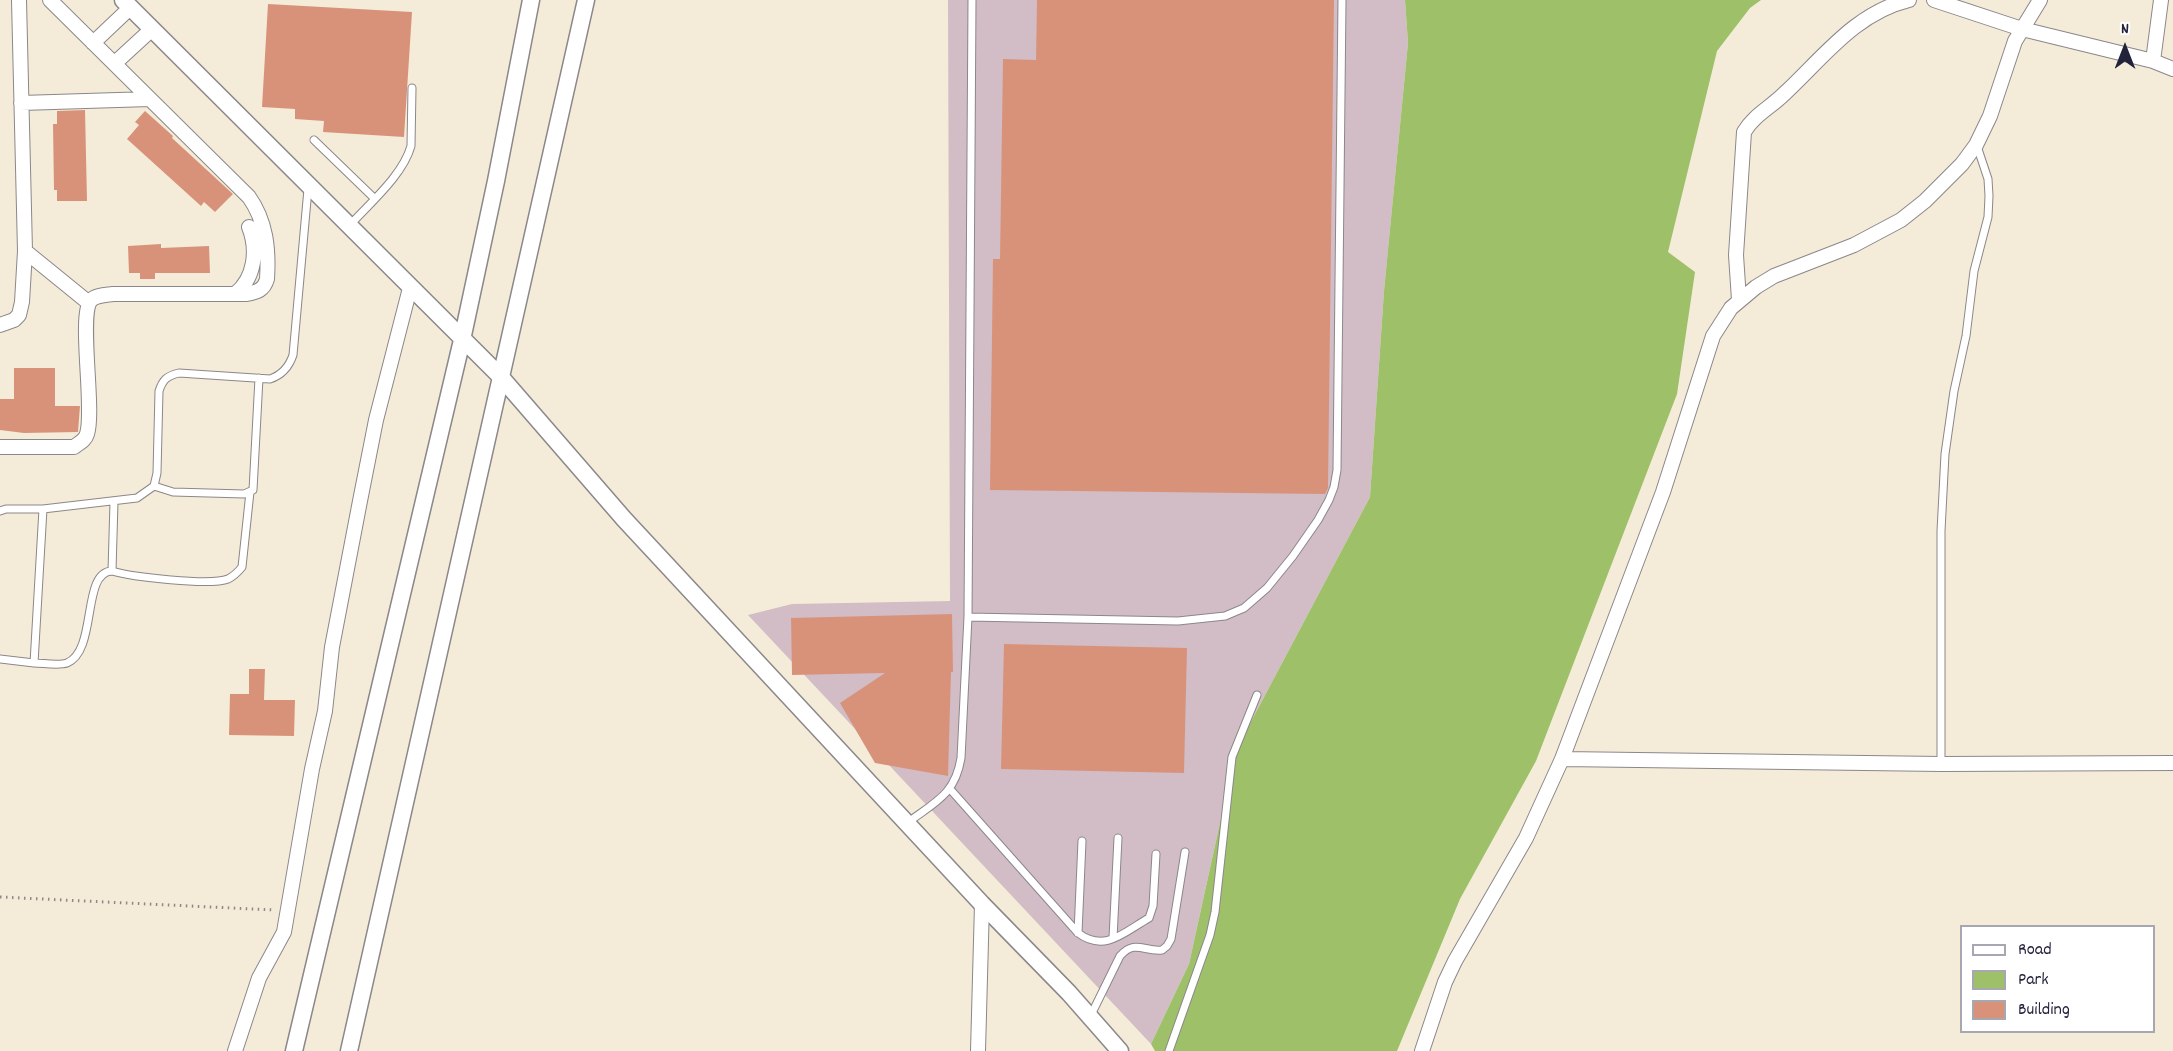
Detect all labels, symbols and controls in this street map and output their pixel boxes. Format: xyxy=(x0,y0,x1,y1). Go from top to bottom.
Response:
north arrow xyxy=(2095,18,2155,78)
text: N xyxy=(2121,18,2129,41)
legend xyxy=(1960,925,2155,1033)
text: Road xyxy=(2018,938,2052,963)
text: Park xyxy=(2018,968,2049,993)
text: Building xyxy=(2018,998,2070,1023)

